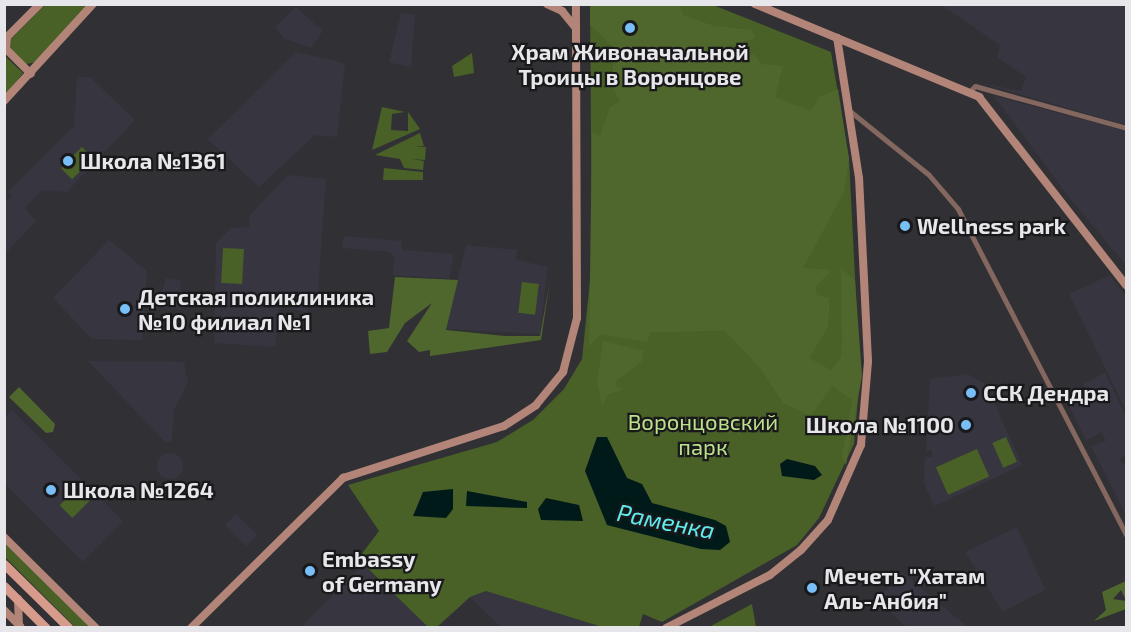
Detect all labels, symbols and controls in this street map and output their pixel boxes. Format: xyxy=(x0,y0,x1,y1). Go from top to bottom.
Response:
marker: Храм Живоначальной Троицы в Воронцове xyxy=(623,21,637,35)
place label: Храм Живоначальной Троицы в Воронцове xyxy=(511,38,749,90)
place label: Школа №1361 xyxy=(80,148,226,174)
marker: Школа №1361 xyxy=(61,154,75,168)
place label: Wellness park xyxy=(917,213,1066,239)
marker: Wellness park xyxy=(898,219,912,233)
place label: Детская поликлиника №10 филиал №1 xyxy=(138,283,374,334)
marker: Детская поликлиника №10 филиал №1 xyxy=(116,300,134,318)
place label: ССК Дендра xyxy=(983,380,1109,406)
marker: ССК Дендра xyxy=(964,386,978,400)
park label: Воронцовский парк xyxy=(628,408,778,460)
place label: Школа №1100 xyxy=(806,412,954,438)
marker: Школа №1100 xyxy=(959,418,973,432)
place label: Школа №1264 xyxy=(63,477,214,503)
marker: Школа №1264 xyxy=(44,483,58,497)
water label: Раменка xyxy=(615,497,717,545)
place label: Embassy of Germany xyxy=(322,545,442,596)
place label: Мечеть "Хатам Аль-Анбия" xyxy=(824,562,986,614)
marker: Embassy of Germany xyxy=(303,564,317,578)
marker: Мечеть "Хатам Аль-Анбия" xyxy=(805,581,819,595)

